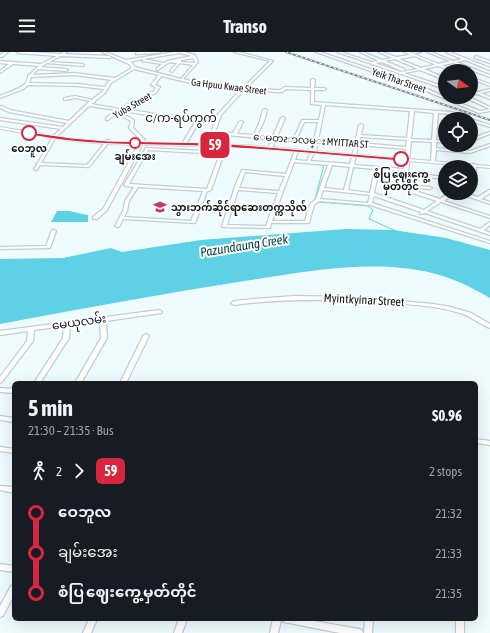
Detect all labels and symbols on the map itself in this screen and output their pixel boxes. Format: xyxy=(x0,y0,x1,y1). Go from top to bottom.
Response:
north arrow xyxy=(438,64,478,104)
street label: Yeik Thar Street xyxy=(370,66,427,95)
street label: Ga Hpuu Kwae Street xyxy=(191,76,267,97)
street label: Yuba Street xyxy=(111,90,153,121)
district label: င/က-ရပ်ကွက် xyxy=(145,109,217,128)
marker: ဝေဘူလ xyxy=(21,125,37,141)
street label: ေမတၩာလမ္း MYITTAR ST xyxy=(253,131,370,153)
line badge: 59 xyxy=(197,132,233,158)
marker: ချမ်းအေး xyxy=(129,137,141,149)
place label: ဝေဘူလ xyxy=(11,143,47,158)
place label: ချမ်းအေး xyxy=(114,149,156,165)
marker: စံပြ ဈေးကွေ့ မှတ်တိုင် xyxy=(393,151,409,167)
place label: စံပြ ဈေးကွေ့ မှတ်တိုင် xyxy=(373,167,431,196)
school or university icon: သွားဘက်‌ဆိုင်ရာဆေးတက္ကသိုလ် xyxy=(152,199,168,215)
place label: သွားဘက်‌ဆိုင်ရာဆေးတက္ကသိုလ် xyxy=(171,200,307,217)
water label: Pazundaung Creek xyxy=(199,231,289,260)
street label: Myintkyinar Street xyxy=(323,291,405,309)
street label: မေယုလမ်း xyxy=(51,309,108,336)

